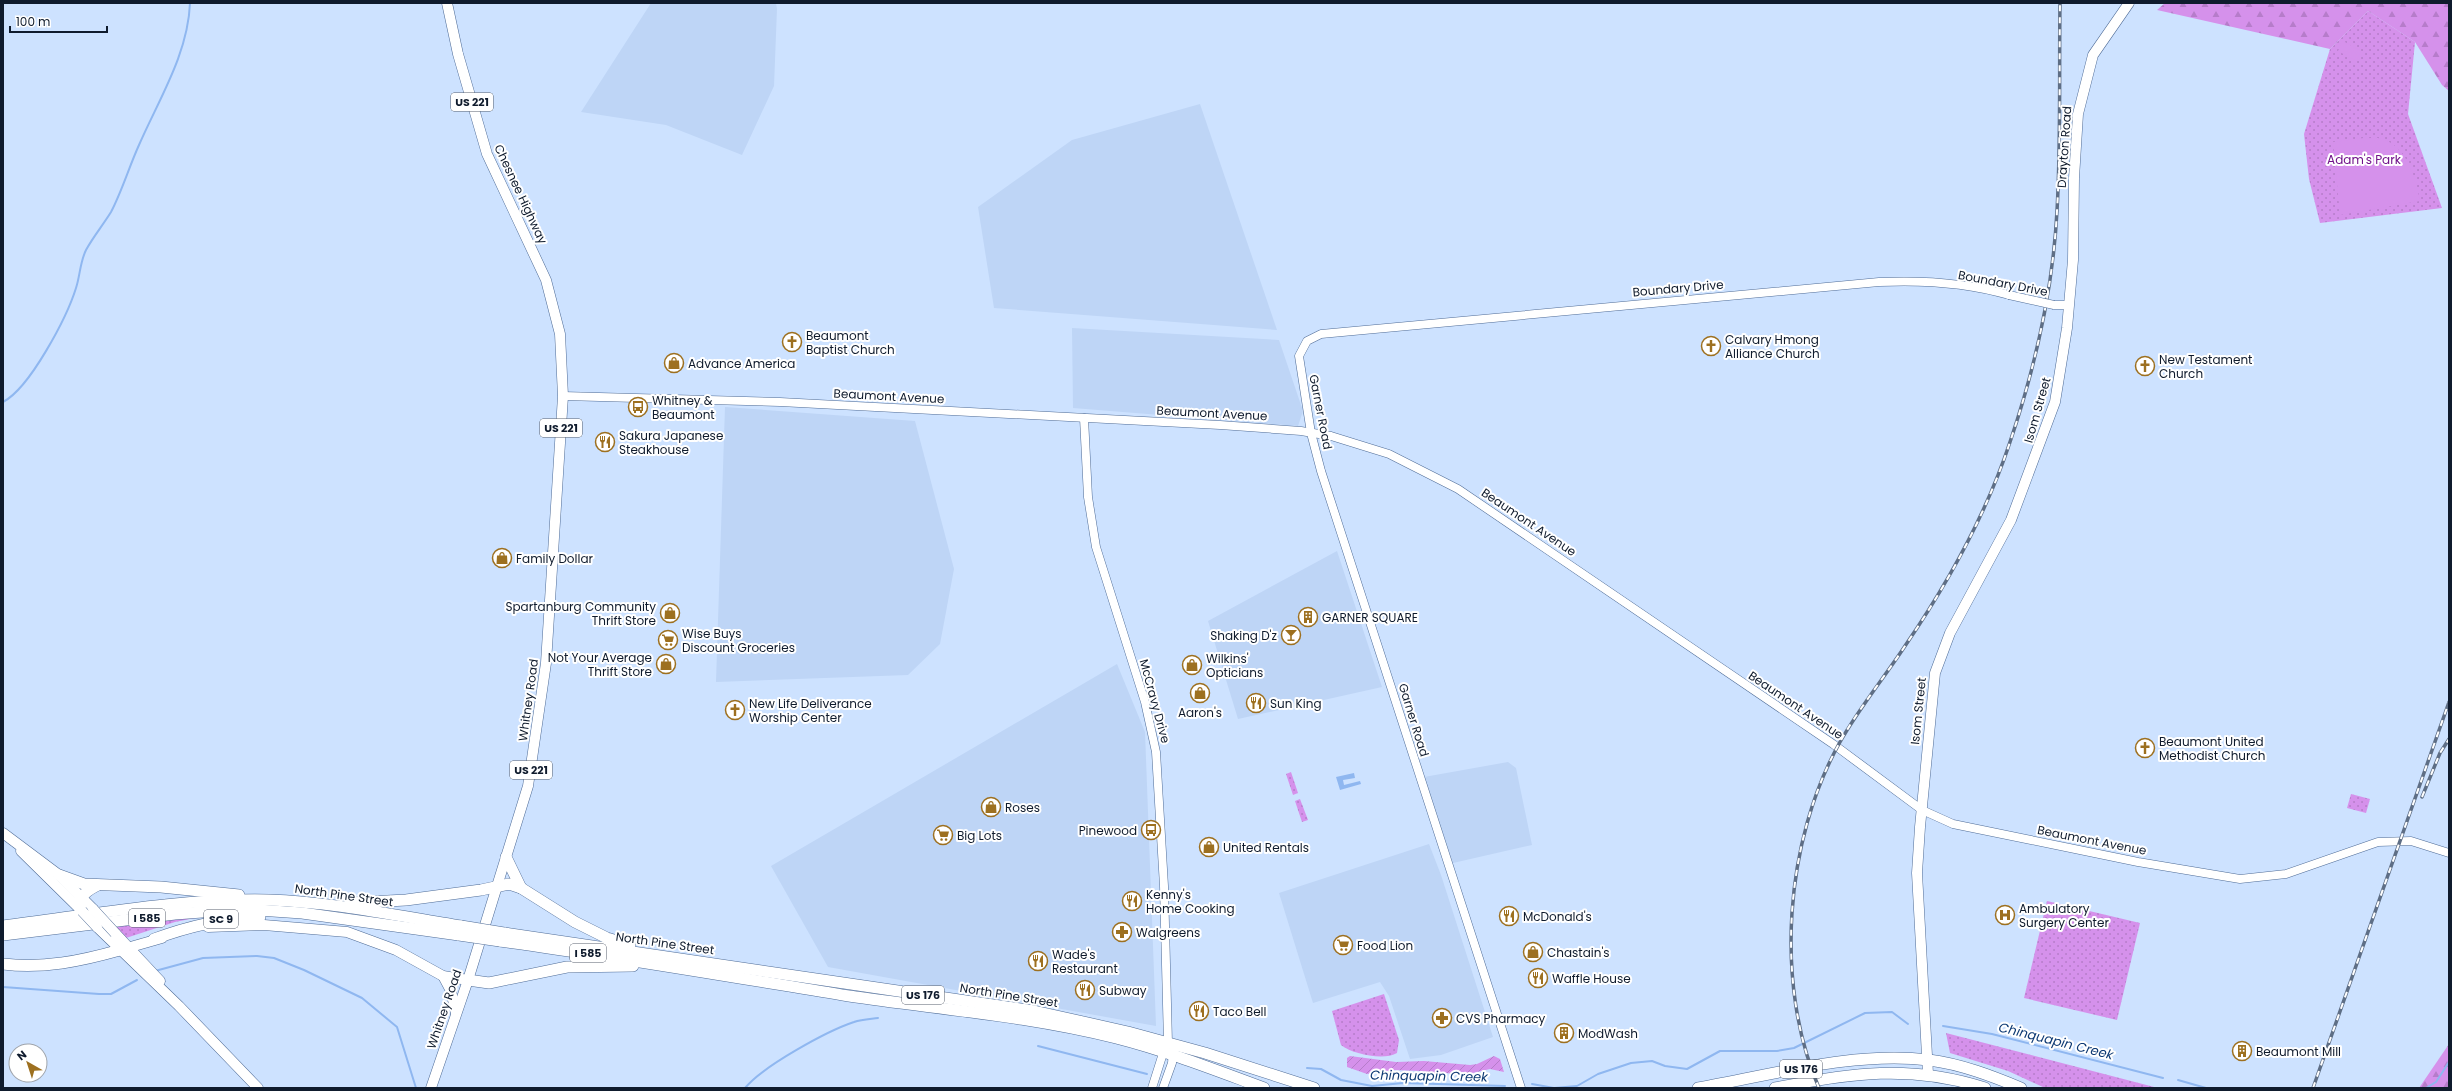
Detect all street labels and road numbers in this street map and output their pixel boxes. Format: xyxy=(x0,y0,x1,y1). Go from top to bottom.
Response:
road number: US 221 xyxy=(451,93,493,111)
street label: Drayton Road xyxy=(2053,106,2075,188)
street label: Chesnee Highway xyxy=(490,141,552,247)
street label: Boundary Drive xyxy=(1957,266,2049,300)
street label: Boundary Drive xyxy=(1632,276,1724,300)
street label: Garner Road xyxy=(1305,373,1337,451)
street label: Isom Street xyxy=(2020,375,2054,445)
street label: Beaumont Avenue xyxy=(833,385,945,407)
street label: Beaumont Avenue xyxy=(1156,402,1268,424)
road number: US 221 xyxy=(540,419,582,437)
street label: Beaumont Avenue xyxy=(1478,484,1580,560)
street label: McCravy Drive xyxy=(1136,657,1174,745)
street label: Whitney Road xyxy=(514,658,542,742)
street label: Beaumont Avenue xyxy=(1745,667,1847,743)
street label: Isom Street xyxy=(1906,676,1930,746)
street label: Garner Road xyxy=(1395,681,1433,759)
road number: US 221 xyxy=(510,761,552,779)
street label: Beaumont Avenue xyxy=(2036,821,2148,859)
street label: North Pine Street xyxy=(294,880,394,910)
road number: I 585 xyxy=(129,909,165,927)
road number: SC 9 xyxy=(204,910,238,928)
street label: North Pine Street xyxy=(615,928,715,958)
road number: I 585 xyxy=(570,944,606,962)
street label: Whitney Road xyxy=(422,967,466,1051)
street label: North Pine Street xyxy=(959,979,1059,1011)
road number: US 176 xyxy=(902,986,944,1004)
road number: US 176 xyxy=(1780,1060,1822,1078)

